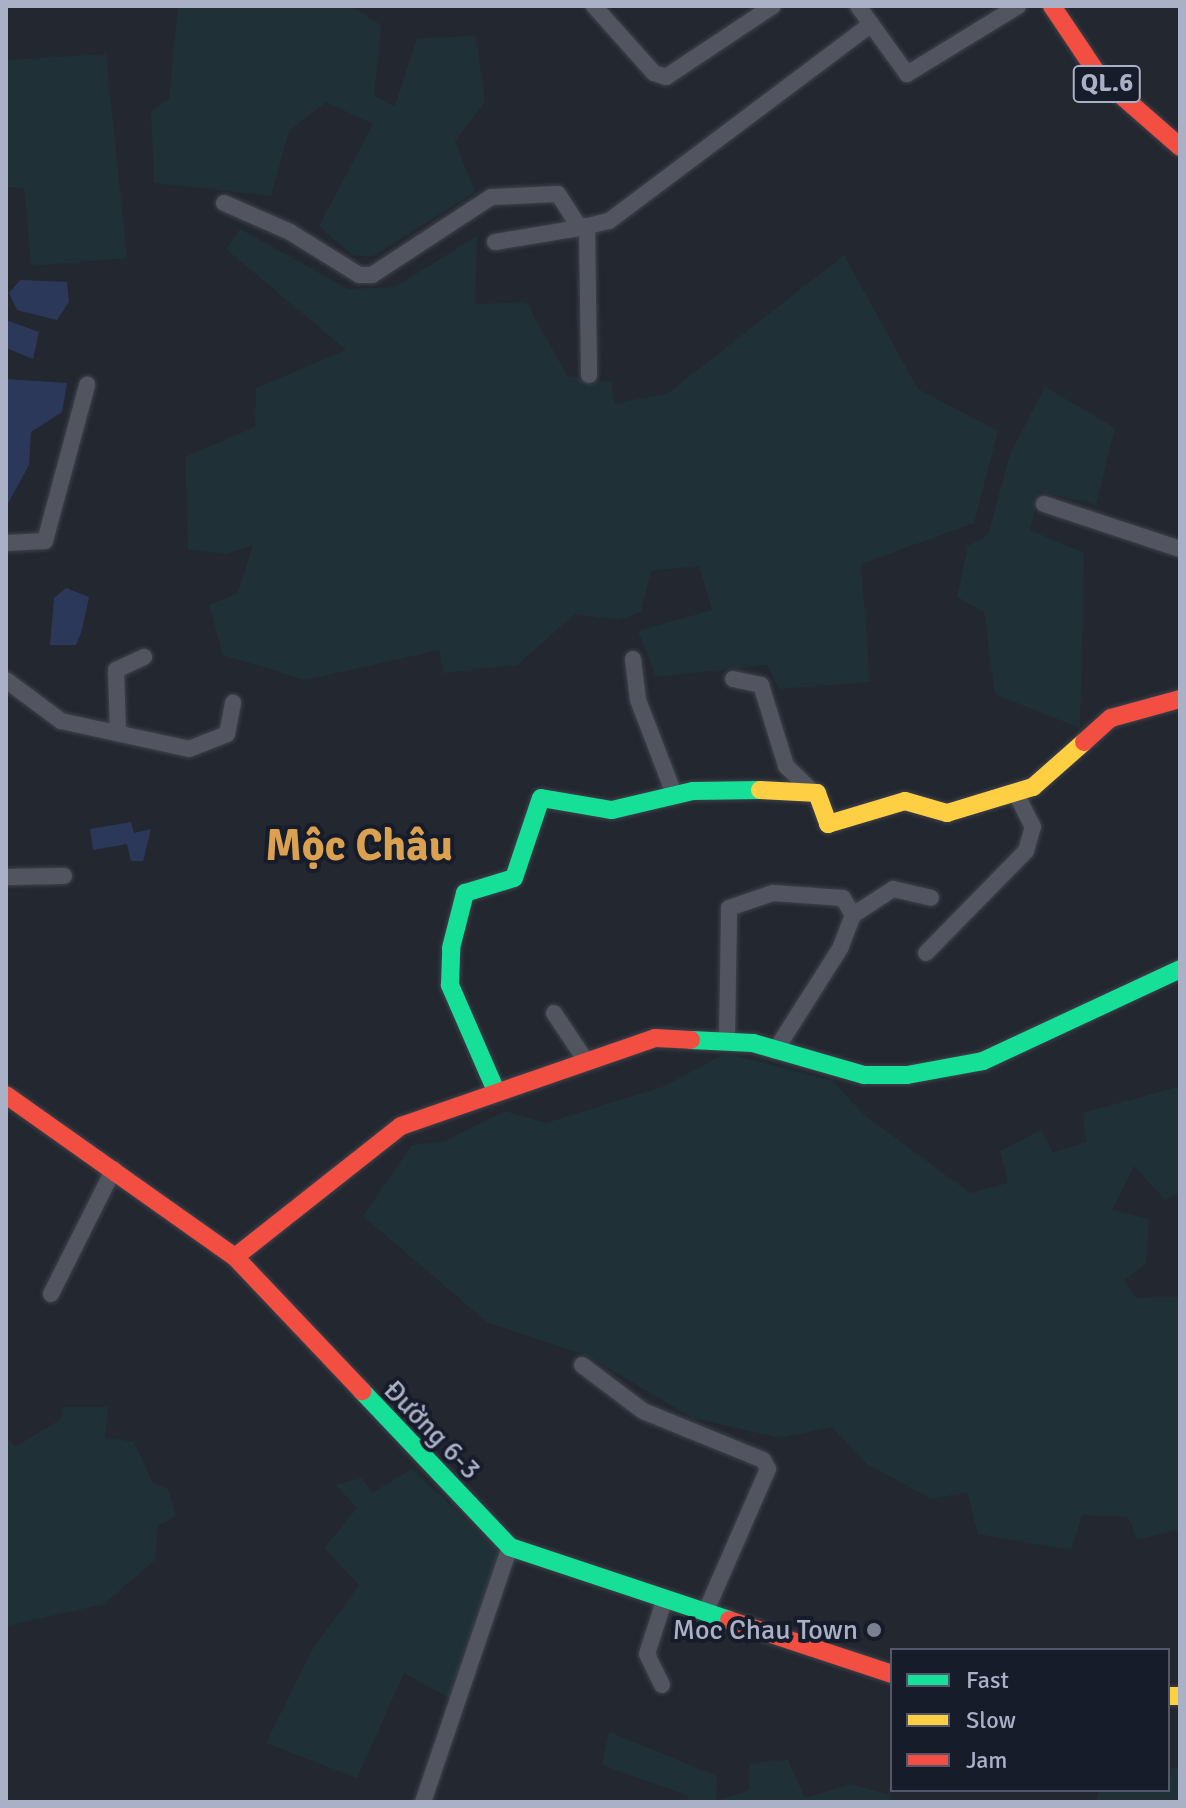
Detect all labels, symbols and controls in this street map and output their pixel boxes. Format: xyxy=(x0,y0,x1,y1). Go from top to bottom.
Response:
road number: QL.6 xyxy=(1071,62,1143,106)
district label: Mộc Châu xyxy=(265,820,453,872)
street label: Đường 6-3 xyxy=(377,1373,487,1487)
place label: Moc Chau Town xyxy=(672,1613,858,1647)
marker: Moc Chau Town xyxy=(865,1621,883,1639)
legend xyxy=(890,1648,1170,1792)
text: Fast xyxy=(966,1665,1009,1695)
text: Slow xyxy=(966,1705,1016,1735)
text: Jam xyxy=(966,1745,1007,1775)

